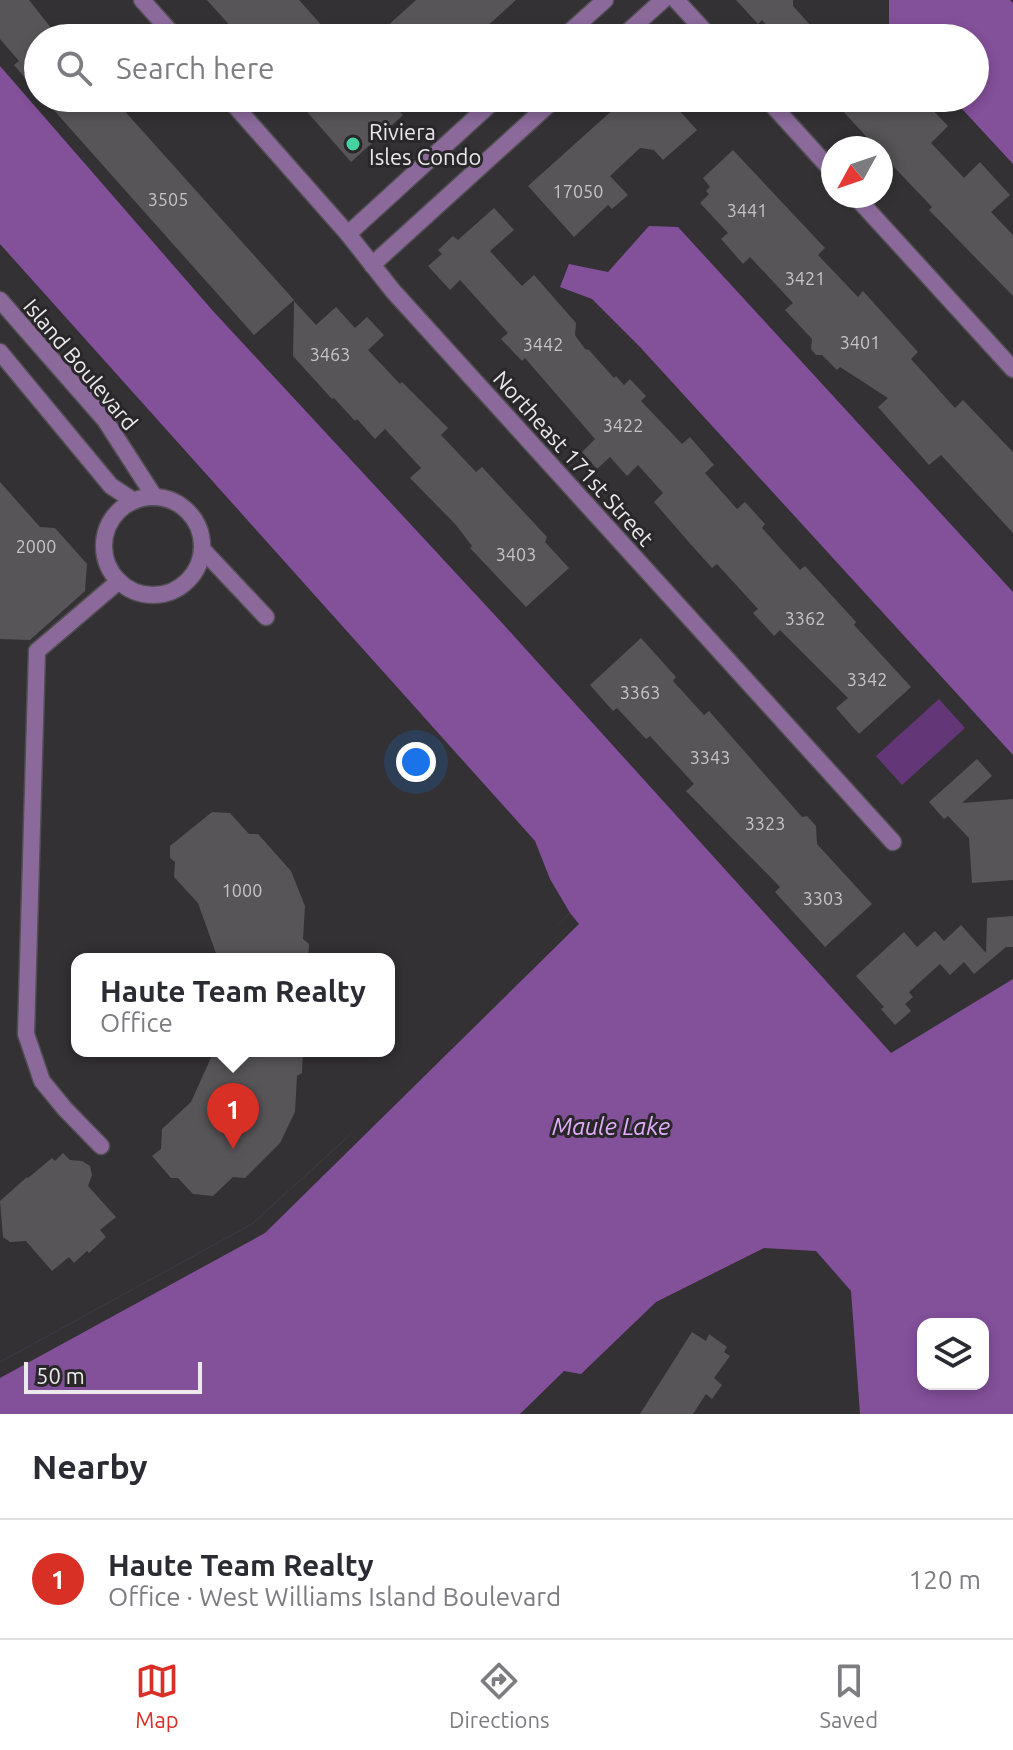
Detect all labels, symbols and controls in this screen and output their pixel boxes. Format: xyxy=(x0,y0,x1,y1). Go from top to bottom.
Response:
search box xyxy=(24,24,989,112)
icon: search xyxy=(52,46,96,90)
text: Search here xyxy=(116,51,275,85)
place label: Riviera Isles Condo xyxy=(369,119,481,169)
marker: Riviera Isles Condo xyxy=(344,135,362,153)
north arrow xyxy=(821,136,893,208)
house number: 17050 xyxy=(553,181,603,201)
house number: 3505 xyxy=(148,189,188,209)
house number: 3441 xyxy=(727,200,767,220)
house number: 3421 xyxy=(785,268,825,288)
street label: Island Boulevard xyxy=(19,293,143,435)
house number: 3401 xyxy=(840,332,880,352)
house number: 3442 xyxy=(523,334,563,354)
house number: 3463 xyxy=(310,344,350,364)
street label: Northeast 171st Street xyxy=(489,365,659,551)
house number: 3422 xyxy=(603,415,643,435)
house number: 2000 xyxy=(16,536,56,556)
house number: 3403 xyxy=(496,544,536,564)
house number: 3362 xyxy=(785,608,825,628)
house number: 3342 xyxy=(847,669,887,689)
house number: 3363 xyxy=(620,682,660,702)
your location xyxy=(396,742,436,782)
house number: 3343 xyxy=(690,747,730,767)
house number: 3323 xyxy=(745,813,785,833)
house number: 1000 xyxy=(222,880,262,900)
house number: 3303 xyxy=(803,888,843,908)
popup xyxy=(71,953,395,1057)
text: Haute Team Realty xyxy=(100,974,366,1008)
text: Office xyxy=(100,1008,173,1037)
pin: 1 xyxy=(207,1083,259,1149)
water label: Maule Lake xyxy=(552,1113,670,1140)
map controls xyxy=(917,1318,989,1390)
button: layers xyxy=(917,1318,989,1390)
scale bar xyxy=(24,1358,202,1394)
text: 50 m xyxy=(36,1363,85,1388)
text: Nearby xyxy=(32,1447,147,1485)
text: Haute Team Realty xyxy=(108,1548,374,1582)
text: 1 xyxy=(51,1565,65,1594)
text: 120 m xyxy=(909,1565,981,1594)
text: Office · West Williams Island Boulevard xyxy=(108,1582,561,1611)
tab: Map xyxy=(135,1659,179,1732)
tab: Directions xyxy=(449,1659,550,1732)
tab: Saved xyxy=(819,1659,878,1732)

